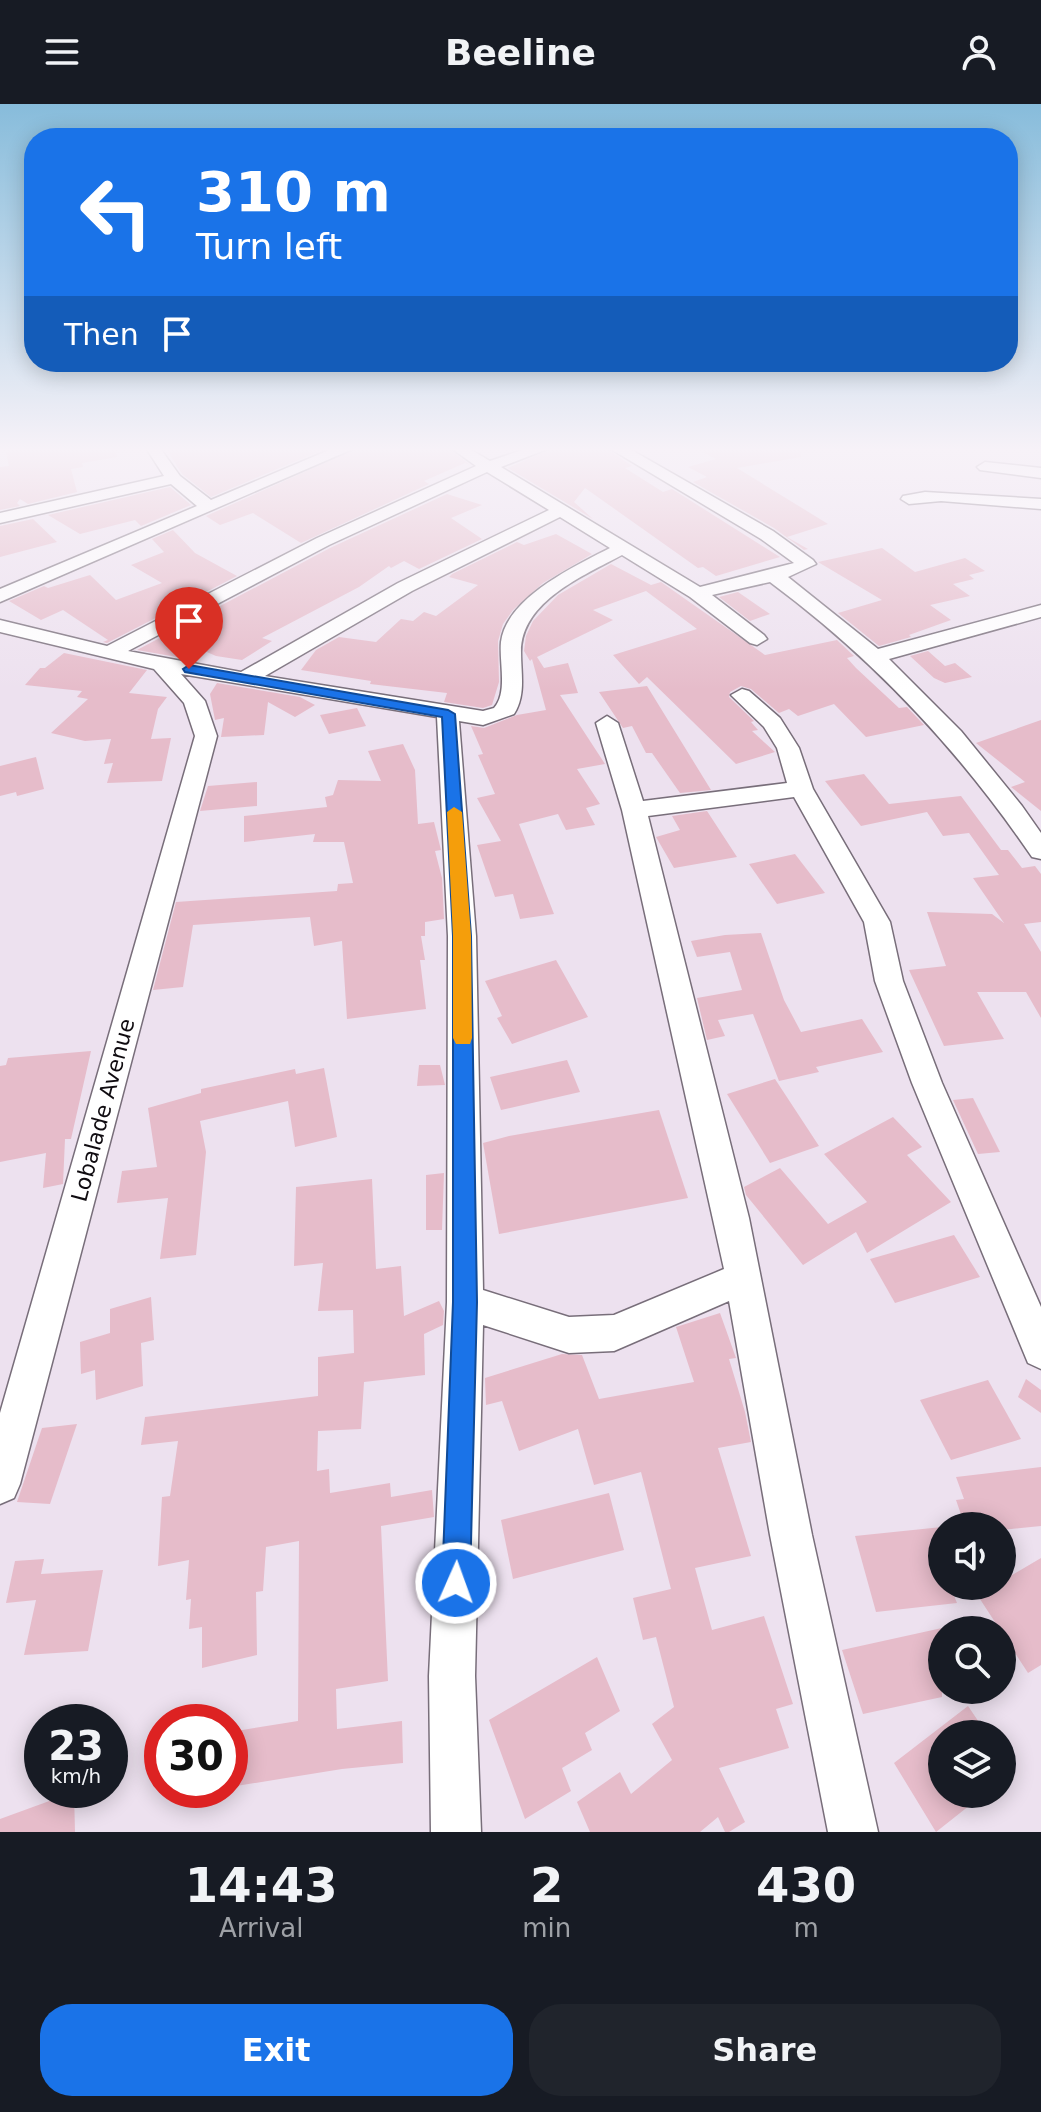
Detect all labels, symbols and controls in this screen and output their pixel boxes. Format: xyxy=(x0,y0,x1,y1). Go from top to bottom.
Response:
icon: menu xyxy=(40,30,84,74)
icon: person xyxy=(957,30,1001,74)
text: Beeline xyxy=(445,32,596,73)
text: 310 m xyxy=(196,159,391,224)
icon: left xyxy=(64,160,168,264)
text: Turn left xyxy=(196,226,342,267)
icon: arrive xyxy=(155,312,199,356)
text: Then xyxy=(64,317,139,352)
pin xyxy=(155,587,223,669)
icon: arrive xyxy=(167,599,211,643)
street label: Lobalade Avenue xyxy=(67,1016,139,1204)
map controls xyxy=(928,1512,1016,1808)
button: sound xyxy=(928,1512,1016,1600)
position arrow xyxy=(414,1541,498,1625)
button: search xyxy=(928,1616,1016,1704)
speed limit sign: 30 xyxy=(144,1704,248,1808)
button: layers xyxy=(928,1720,1016,1808)
text: 23 xyxy=(48,1723,104,1769)
text: km/h xyxy=(51,1764,101,1788)
text: 14:43 xyxy=(185,1857,338,1913)
text: 2 xyxy=(530,1857,563,1913)
text: 430 xyxy=(756,1857,856,1913)
text: Arrival xyxy=(219,1913,303,1943)
text: min xyxy=(522,1913,571,1943)
text: m xyxy=(793,1913,819,1943)
button: Exit xyxy=(40,2004,513,2096)
button: Share xyxy=(529,2004,1001,2096)

